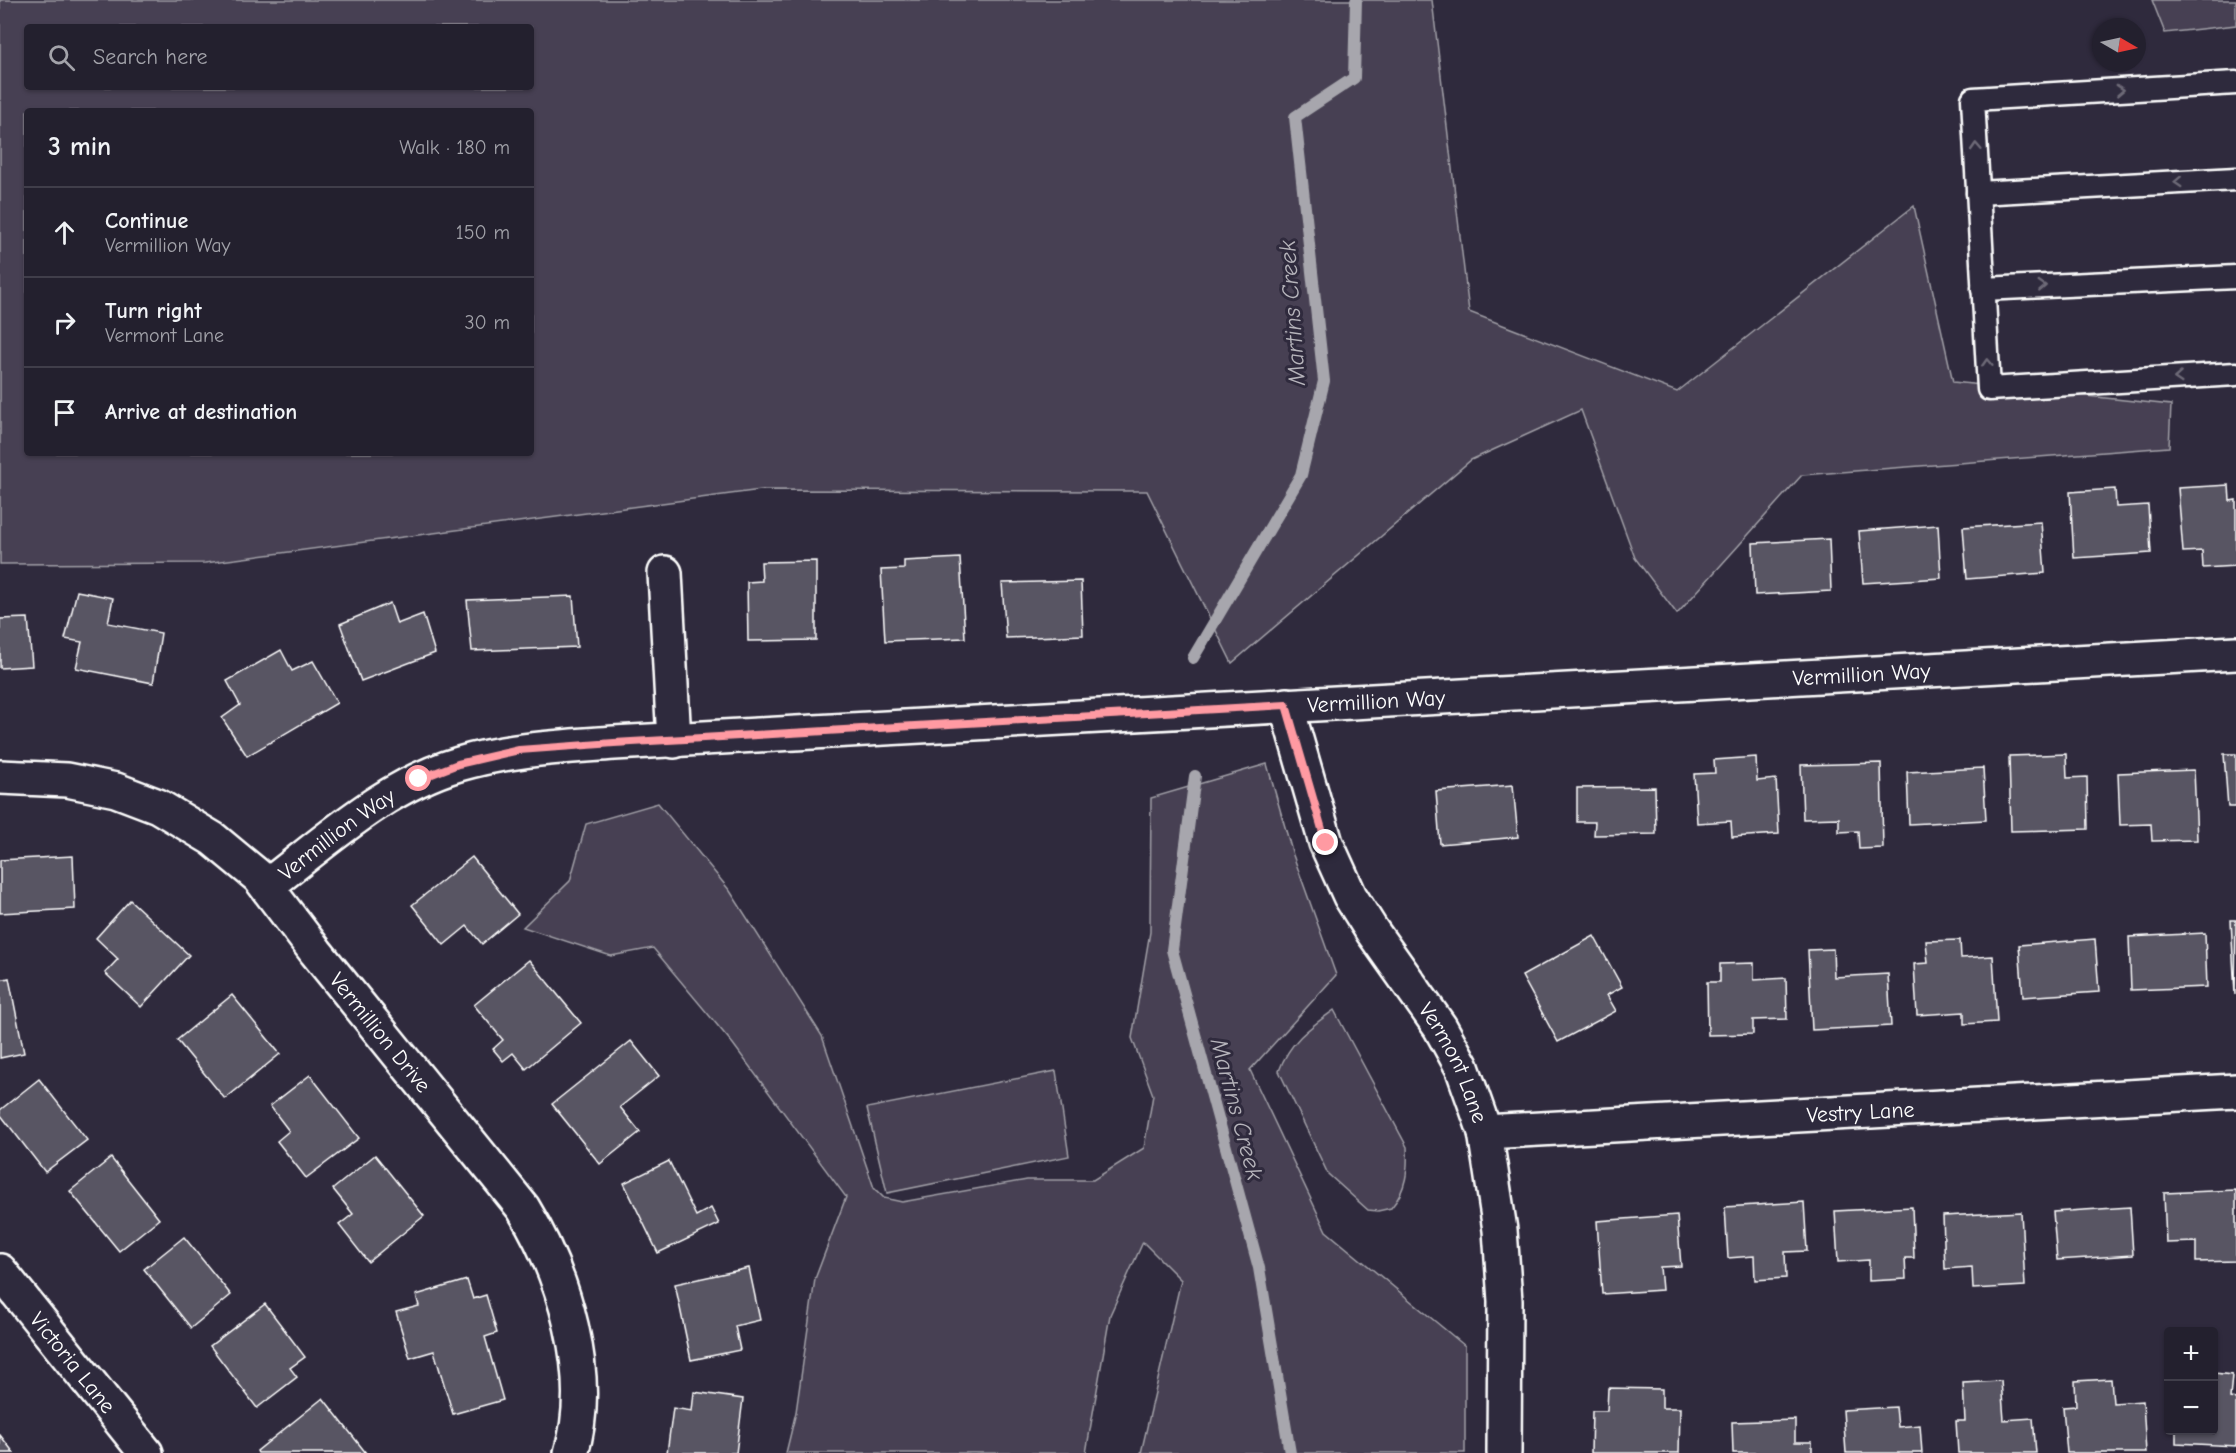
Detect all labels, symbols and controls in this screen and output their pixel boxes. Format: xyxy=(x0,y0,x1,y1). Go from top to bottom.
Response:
north arrow xyxy=(2092,18,2146,72)
search box xyxy=(24,24,534,90)
icon: search xyxy=(45,41,78,74)
text: Search here xyxy=(93,44,208,70)
one-way arrow xyxy=(2115,84,2124,97)
text: 3 min xyxy=(48,132,111,162)
text: Walk · 180 m xyxy=(399,136,510,159)
one-way arrow xyxy=(1969,143,1982,152)
one-way arrow xyxy=(2173,175,2182,188)
text: Continue xyxy=(105,208,188,234)
icon: ahead xyxy=(48,216,81,249)
text: 150 m xyxy=(456,221,510,244)
text: Vermillion Way xyxy=(105,234,230,257)
water label: Martins Creek xyxy=(1273,239,1311,388)
one-way arrow xyxy=(2037,280,2046,293)
text: Turn right xyxy=(105,298,202,324)
icon: right xyxy=(48,306,81,339)
text: 30 m xyxy=(464,311,510,334)
text: Vermont Lane xyxy=(105,324,224,347)
one-way arrow xyxy=(1981,358,1994,367)
one-way arrow xyxy=(2173,371,2182,384)
icon: arrive xyxy=(48,396,81,429)
text: Arrive at destination xyxy=(105,399,297,425)
street label: Vermillion Way xyxy=(1792,658,1931,692)
street label: Vermillion Way xyxy=(1307,685,1446,719)
route start xyxy=(405,765,431,791)
street label: Vermillion Way xyxy=(274,783,400,886)
route end xyxy=(1312,829,1338,855)
street label: Vermillion Drive xyxy=(324,968,436,1098)
street label: Vermont Lane xyxy=(1413,998,1493,1126)
water label: Martins Creek xyxy=(1204,1034,1269,1183)
street label: Vestry Lane xyxy=(1806,1097,1915,1128)
street label: Victoria Lane xyxy=(24,1307,121,1419)
map controls xyxy=(2164,1327,2218,1435)
button: + xyxy=(2164,1327,2218,1381)
button: − xyxy=(2164,1381,2218,1435)

